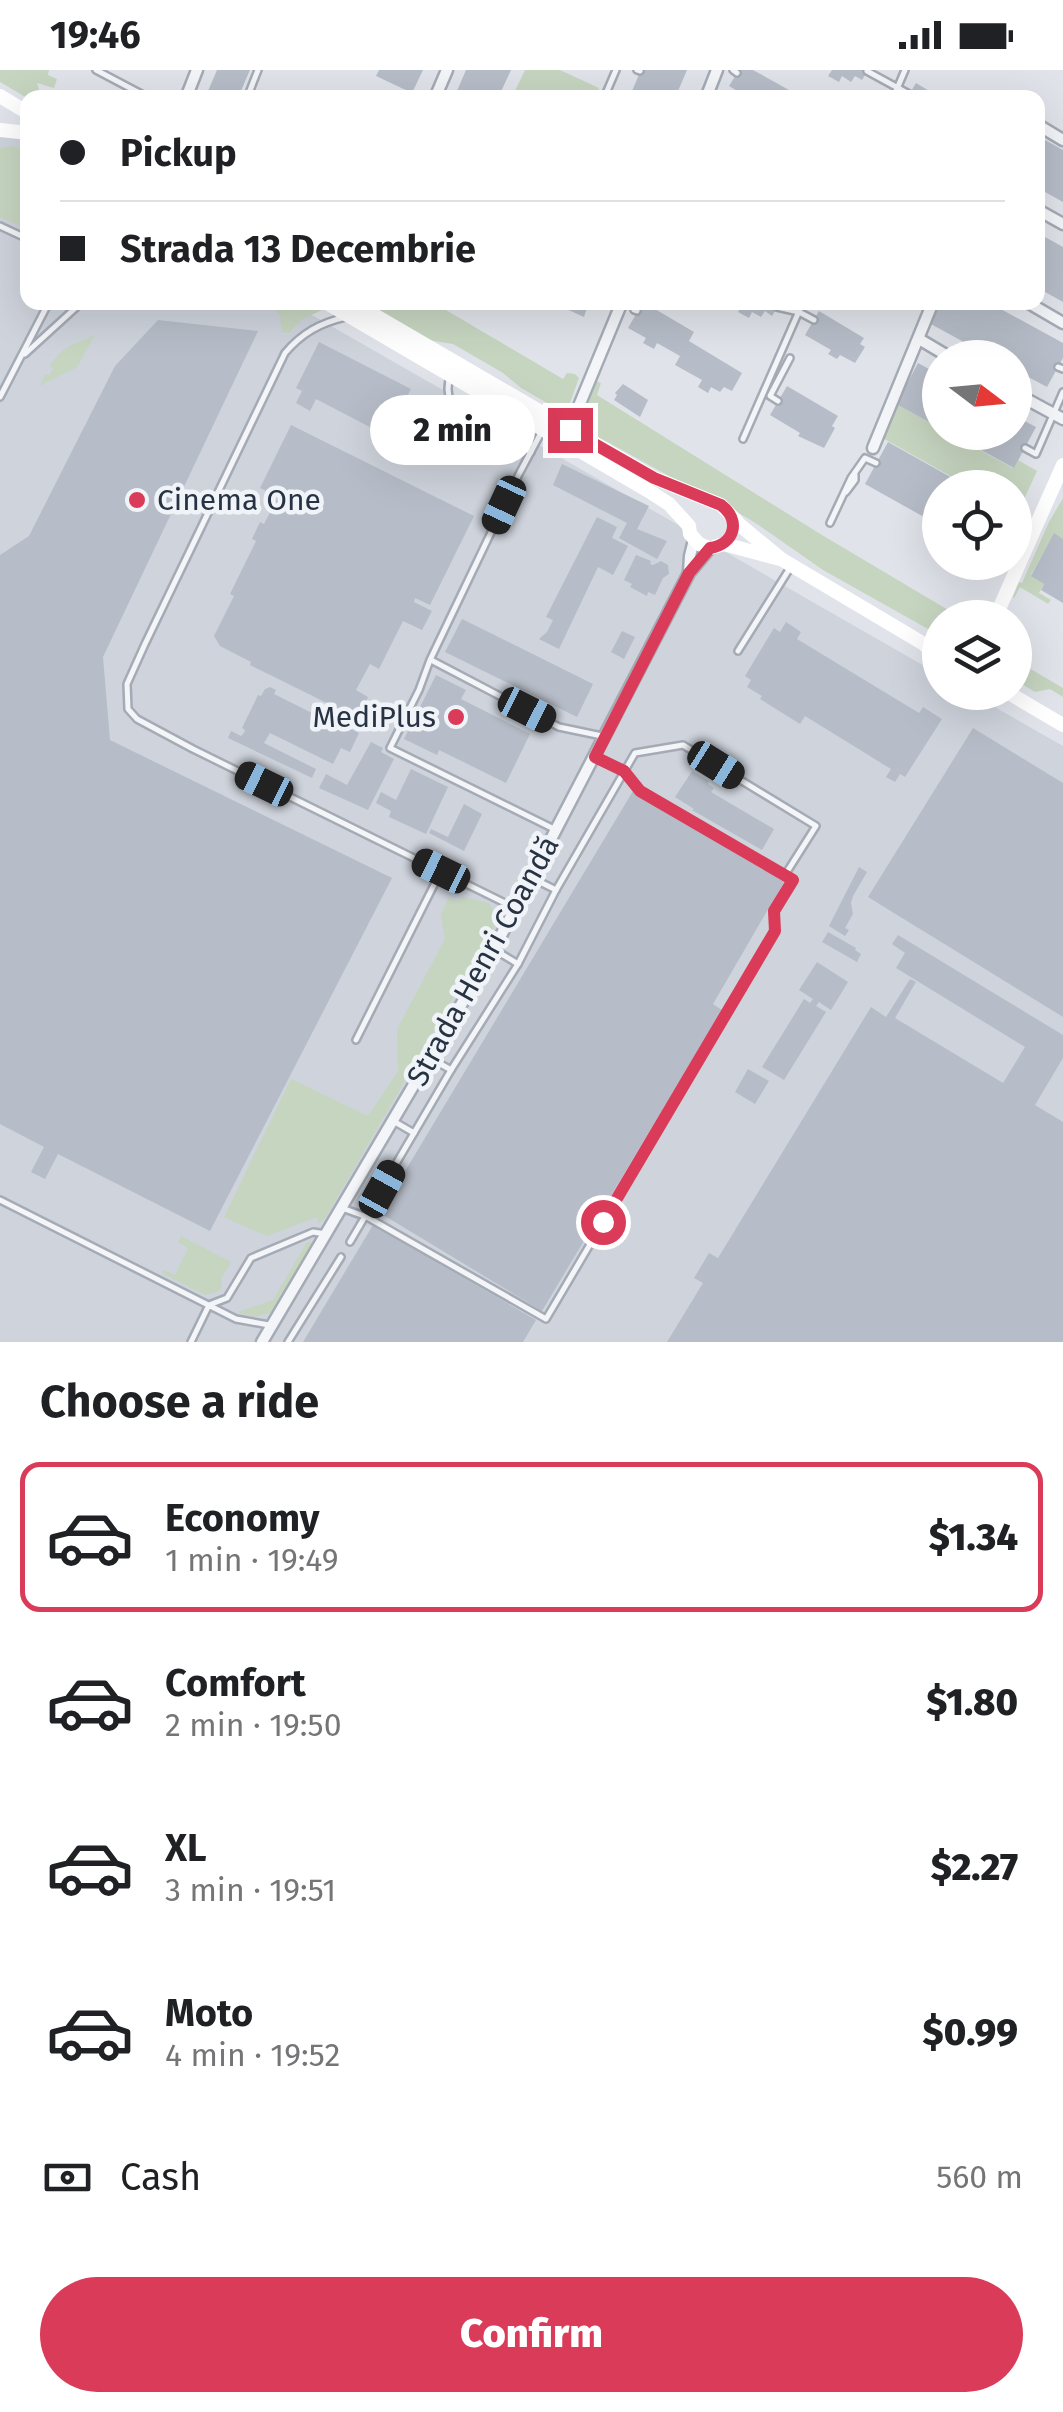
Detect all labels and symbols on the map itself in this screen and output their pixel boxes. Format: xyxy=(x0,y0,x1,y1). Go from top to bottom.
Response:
north arrow xyxy=(922,340,1032,450)
callout: 2 min xyxy=(370,395,535,465)
route end xyxy=(548,408,593,453)
car xyxy=(478,471,530,539)
place label: Cinema One xyxy=(157,482,321,518)
marker: Cinema One xyxy=(126,489,148,511)
car xyxy=(493,683,561,737)
place label: MediPlus xyxy=(313,699,436,735)
marker: MediPlus xyxy=(445,706,467,728)
car xyxy=(683,736,749,794)
car xyxy=(230,757,298,811)
street label: Strada Henri Coandă xyxy=(399,830,567,1092)
car xyxy=(407,844,475,898)
car xyxy=(354,1155,410,1223)
route start xyxy=(581,1200,626,1245)

